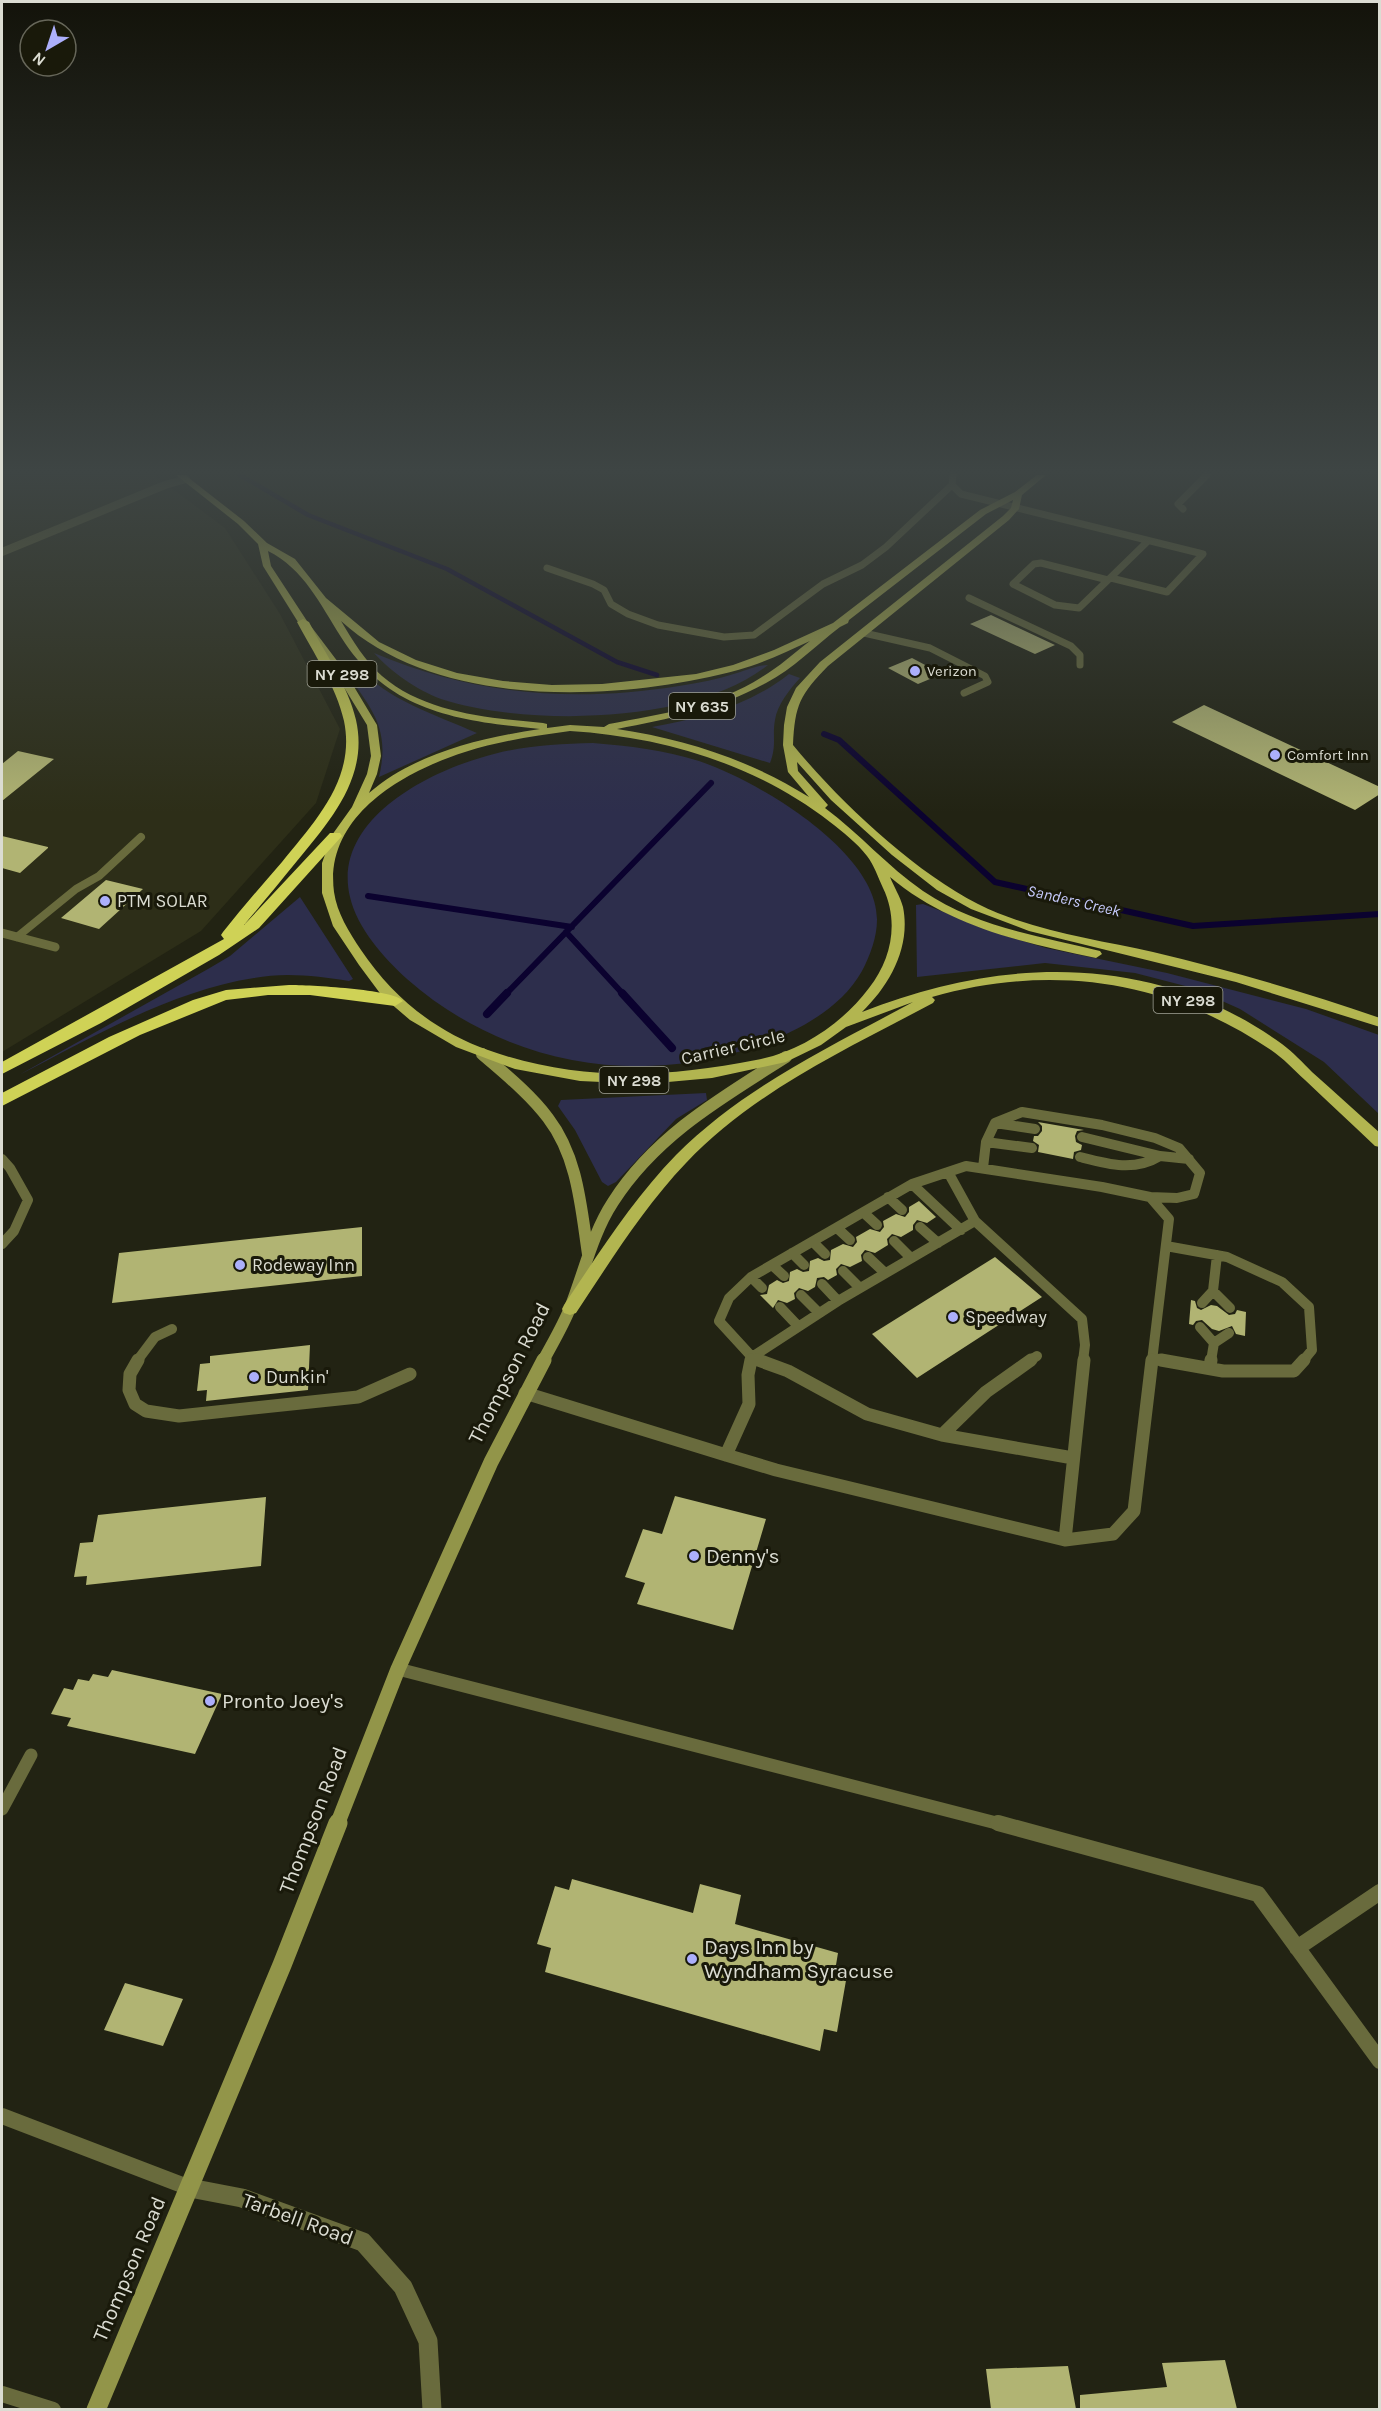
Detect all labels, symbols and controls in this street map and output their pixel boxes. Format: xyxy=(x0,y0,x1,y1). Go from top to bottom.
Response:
north arrow xyxy=(18,18,78,78)
text: N xyxy=(28,48,49,70)
road number: NY 298 xyxy=(308,661,376,687)
place label: Verizon xyxy=(927,662,977,680)
marker: Verizon xyxy=(908,664,922,678)
road number: NY 635 xyxy=(669,693,735,719)
place label: Comfort Inn xyxy=(1287,746,1369,764)
marker: Comfort Inn xyxy=(1268,748,1282,762)
water label: Sanders Creek xyxy=(1025,881,1123,921)
place label: PTM SOLAR xyxy=(117,890,208,912)
marker: PTM SOLAR xyxy=(98,894,112,908)
road number: NY 298 xyxy=(1154,987,1222,1013)
street label: Carrier Circle xyxy=(679,1024,787,1070)
road number: NY 298 xyxy=(600,1067,668,1093)
place label: Rodeway Inn xyxy=(252,1254,355,1276)
marker: Rodeway Inn xyxy=(233,1258,247,1272)
street label: Thompson Road xyxy=(463,1298,555,1448)
place label: Speedway xyxy=(965,1306,1048,1328)
marker: Speedway xyxy=(946,1310,960,1324)
place label: Dunkin' xyxy=(266,1366,328,1388)
marker: Dunkin' xyxy=(247,1370,261,1384)
place label: Denny's xyxy=(706,1544,780,1568)
marker: Denny's xyxy=(687,1549,701,1563)
place label: Pronto Joey's xyxy=(222,1689,344,1713)
marker: Pronto Joey's xyxy=(203,1694,217,1708)
street label: Thompson Road xyxy=(274,1743,352,1897)
place label: Days Inn by Wyndham Syracuse xyxy=(704,1935,894,1983)
marker: Days Inn by Wyndham Syracuse xyxy=(685,1952,699,1966)
street label: Tarbell Road xyxy=(239,2188,357,2250)
street label: Thompson Road xyxy=(88,2193,170,2345)

